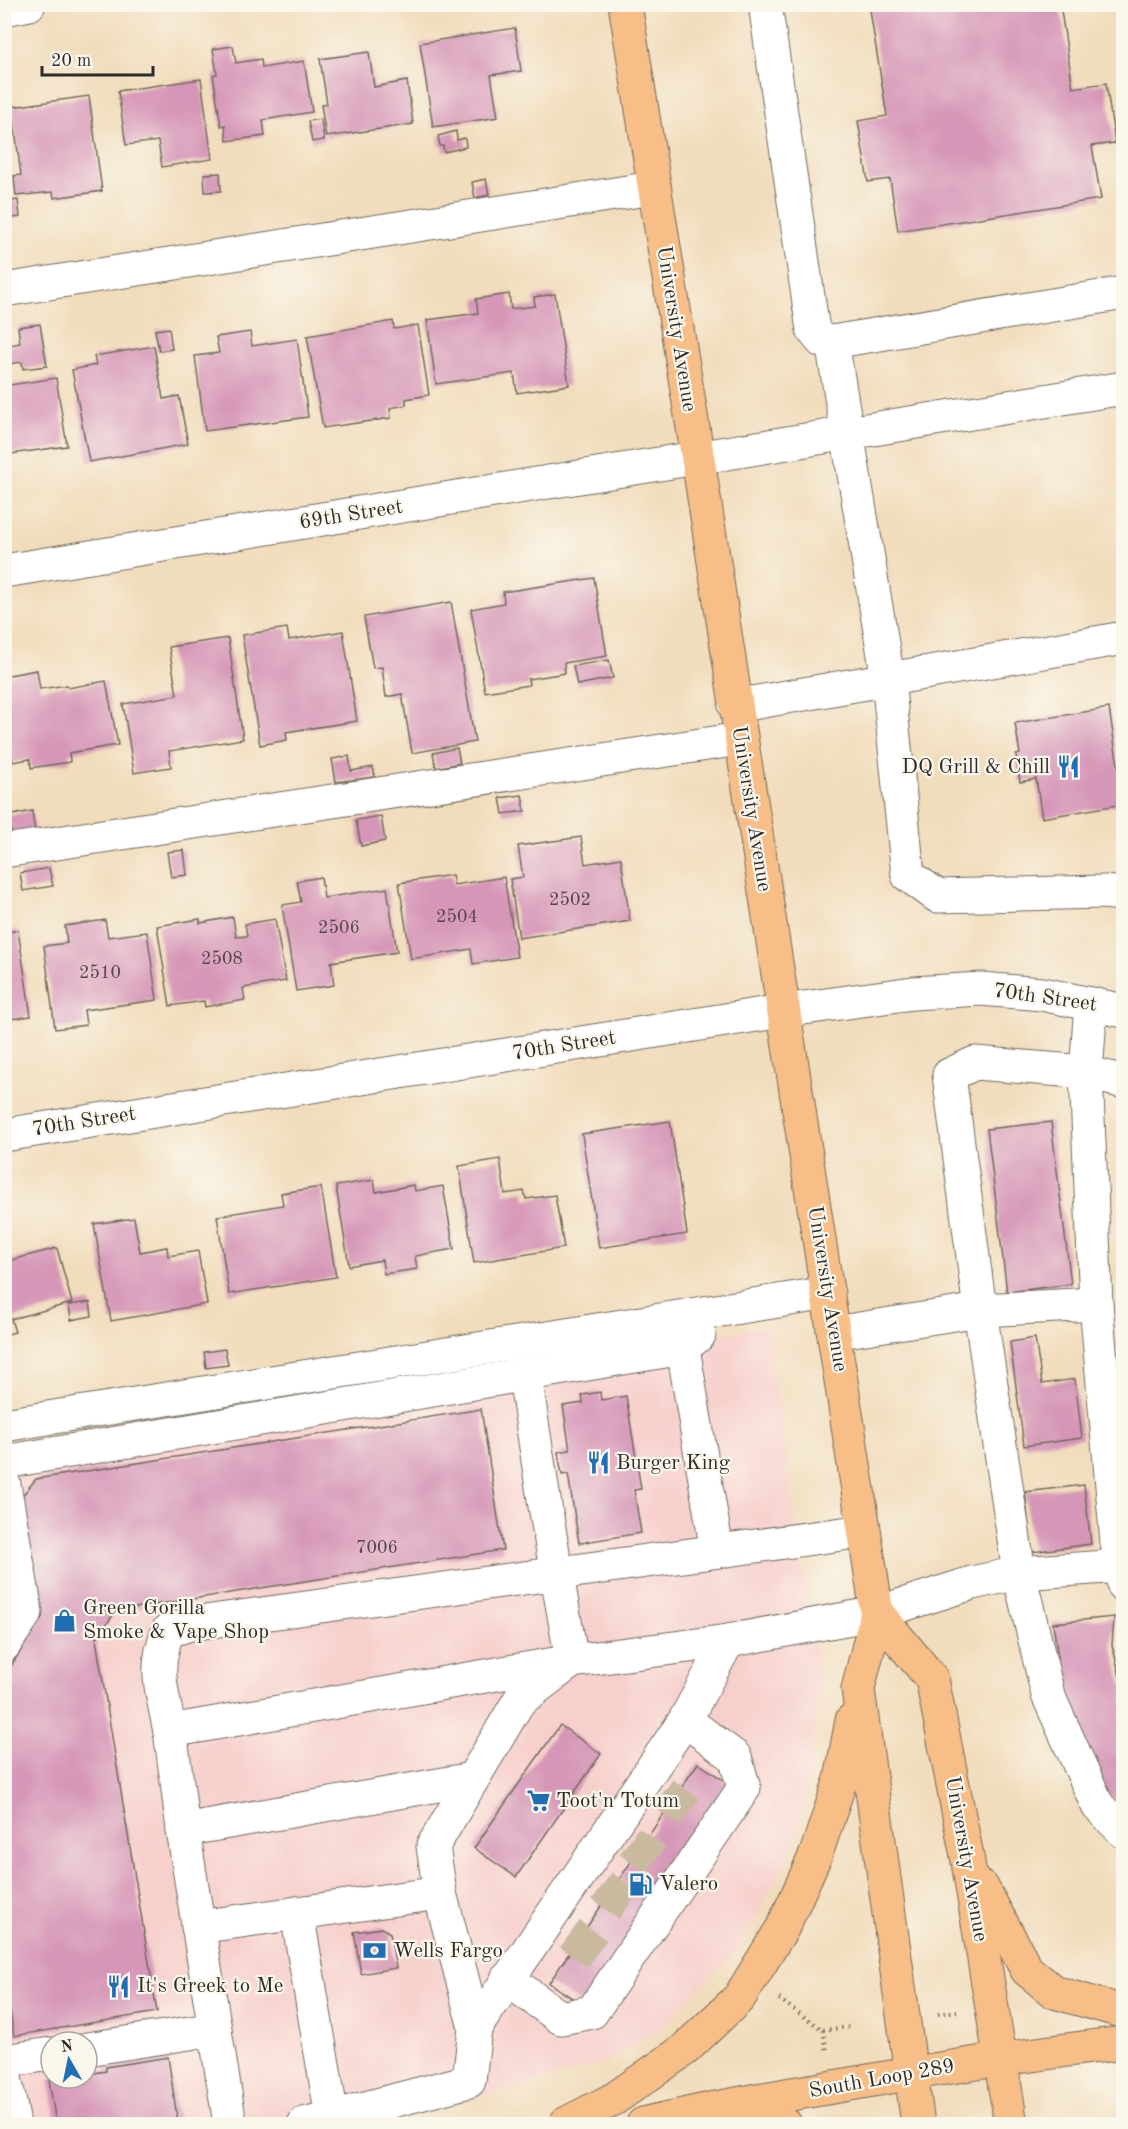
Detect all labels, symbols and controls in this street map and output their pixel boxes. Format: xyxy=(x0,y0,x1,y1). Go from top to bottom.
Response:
scale bar xyxy=(42,39,153,77)
text: 20 m xyxy=(51,52,91,70)
street label: University Avenue xyxy=(653,245,699,413)
street label: 69th Street xyxy=(298,496,404,534)
street label: University Avenue xyxy=(728,725,774,893)
restaurant icon: DQ Grill & Chill xyxy=(1055,754,1081,780)
place label: DQ Grill & Chill xyxy=(902,757,1050,778)
house number: 2502 xyxy=(549,891,591,909)
house number: 2504 xyxy=(436,908,478,926)
house number: 2506 xyxy=(318,919,360,937)
house number: 2508 xyxy=(201,950,243,968)
house number: 2510 xyxy=(79,964,121,982)
street label: 70th Street xyxy=(992,980,1098,1016)
street label: 70th Street xyxy=(511,1027,617,1065)
street label: 70th Street xyxy=(31,1103,137,1141)
street label: University Avenue xyxy=(804,1205,850,1373)
restaurant icon: Burger King xyxy=(585,1450,611,1476)
place label: Burger King xyxy=(616,1453,731,1474)
house number: 7006 xyxy=(356,1539,398,1557)
place label: Green Gorilla Smoke & Vape Shop xyxy=(83,1598,269,1643)
shop icon: Green Gorilla Smoke & Vape Shop xyxy=(52,1607,78,1633)
street label: University Avenue xyxy=(941,1775,991,1943)
supermarket icon: Toot'n Totum xyxy=(525,1788,551,1814)
place label: Toot'n Totum xyxy=(556,1791,679,1812)
fuel station icon: Valero xyxy=(628,1871,654,1897)
place label: Valero xyxy=(659,1874,718,1895)
bank icon: Wells Fargo xyxy=(362,1938,388,1964)
place label: Wells Fargo xyxy=(393,1941,503,1962)
restaurant icon: It's Greek to Me xyxy=(106,1973,132,1999)
place label: It's Greek to Me xyxy=(137,1976,283,1997)
north arrow xyxy=(39,2030,99,2090)
text: N xyxy=(60,2038,75,2056)
street label: South Loop 289 xyxy=(808,2056,956,2102)

